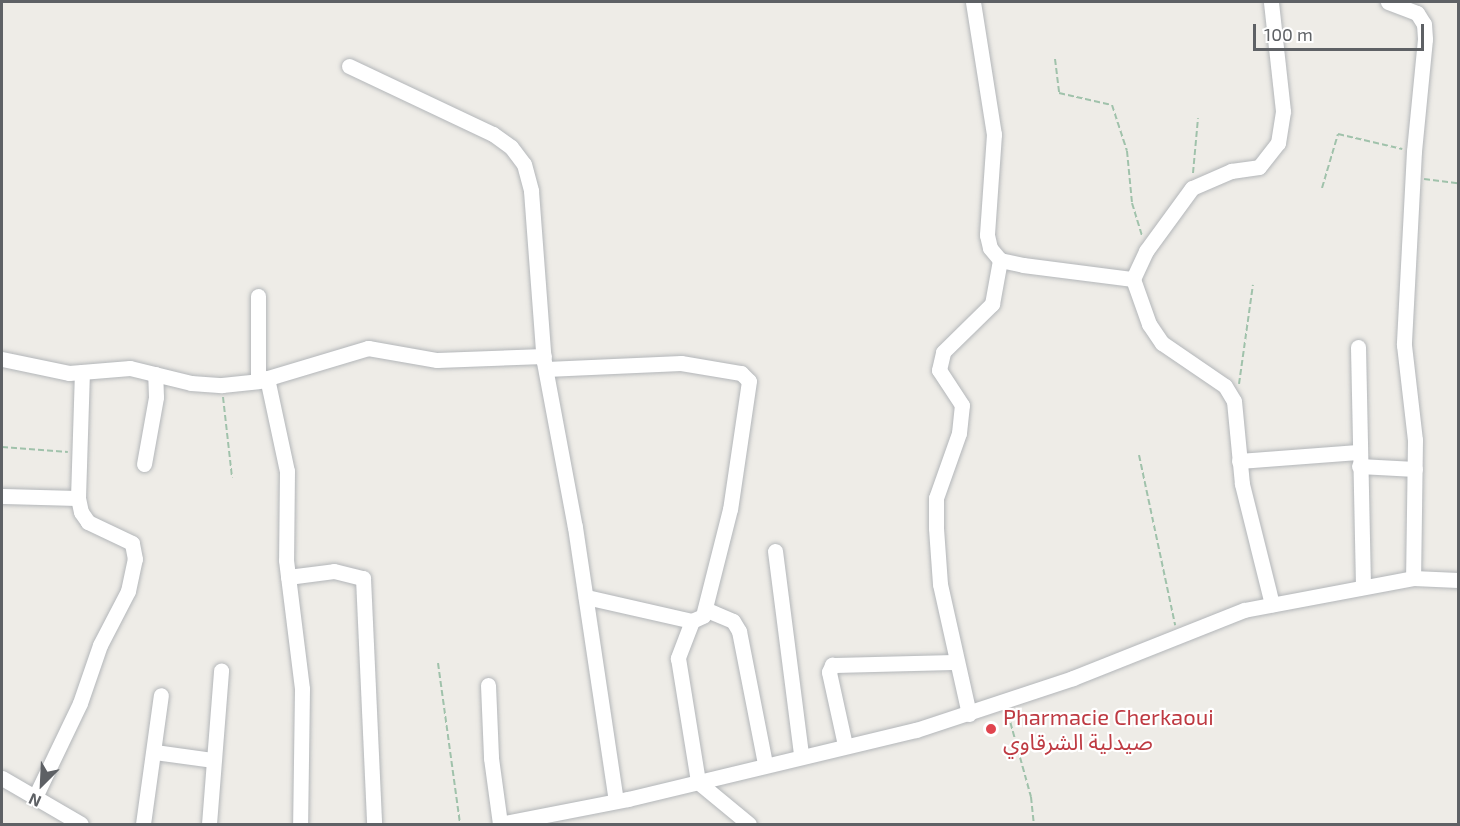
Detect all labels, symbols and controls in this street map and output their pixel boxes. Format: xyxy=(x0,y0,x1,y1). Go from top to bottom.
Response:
scale bar xyxy=(1256,12,1427,50)
text: 100 m xyxy=(1264,23,1313,45)
place label: Pharmacie Cherkaoui صيدلية الشرقاوي xyxy=(1003,703,1214,754)
marker: Pharmacie Cherkaoui صيدلية الشرقاوي xyxy=(984,722,998,736)
north arrow xyxy=(12,754,72,814)
text: N xyxy=(25,790,44,812)

